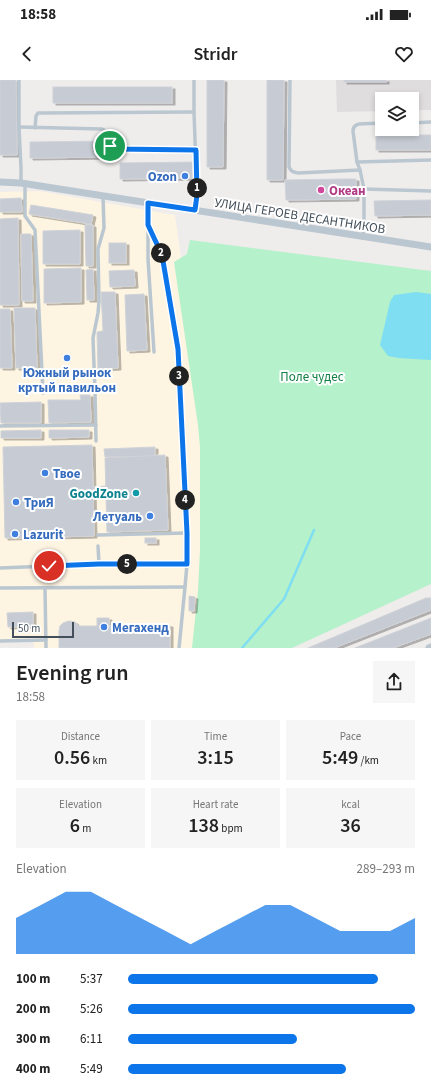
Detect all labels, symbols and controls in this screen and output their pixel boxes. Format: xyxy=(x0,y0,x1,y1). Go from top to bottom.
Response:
text: 18:58 xyxy=(20,4,56,25)
text: Stridr xyxy=(193,42,238,67)
icon: back xyxy=(16,43,38,65)
icon: heart xyxy=(393,43,415,65)
map controls xyxy=(375,92,419,136)
button: layers xyxy=(375,92,419,136)
pin xyxy=(93,129,127,163)
icon: arrive xyxy=(99,135,121,157)
place label: Ozon xyxy=(148,168,177,186)
marker: Ozon xyxy=(180,171,190,181)
pin: 1 xyxy=(187,178,207,198)
text: 1 xyxy=(194,180,200,195)
place label: Океан xyxy=(329,182,366,200)
marker: Океан xyxy=(316,185,326,195)
street label: УЛИЦА ГЕРОЕВ ДЕСАНТНИКОВ xyxy=(213,194,387,238)
pin: 2 xyxy=(151,243,171,263)
text: 2 xyxy=(158,245,164,260)
marker: Южный рынок кртый павильон xyxy=(62,353,72,363)
place label: Южный рынок кртый павильон xyxy=(18,364,116,397)
pin: 3 xyxy=(169,366,189,386)
text: 3 xyxy=(176,368,182,383)
park label: Поле чудес xyxy=(280,368,344,386)
place label: Твое xyxy=(53,465,81,483)
marker: Твое xyxy=(40,468,50,478)
place label: GoodZone xyxy=(70,485,128,503)
marker: GoodZone xyxy=(131,488,141,498)
pin: 4 xyxy=(175,490,195,510)
text: 4 xyxy=(182,492,188,507)
place label: ТриЯ xyxy=(24,494,54,512)
marker: ТриЯ xyxy=(11,497,21,507)
place label: Летуаль xyxy=(92,508,142,526)
marker: Летуаль xyxy=(145,511,155,521)
place label: Lazurit xyxy=(23,526,64,544)
marker: Lazurit xyxy=(10,529,20,539)
pin xyxy=(32,549,66,583)
pin: 5 xyxy=(117,554,137,574)
icon: check xyxy=(38,555,60,577)
text: 5 xyxy=(124,556,130,571)
place label: Мегахенд xyxy=(112,619,169,637)
scale bar xyxy=(12,620,74,639)
text: 50 m xyxy=(18,621,40,636)
marker: Мегахенд xyxy=(99,622,109,632)
text: Evening run xyxy=(16,657,129,689)
button: share xyxy=(373,661,415,703)
text: 18:58 xyxy=(16,688,45,706)
text: Distance xyxy=(61,729,100,744)
text: Time xyxy=(204,729,227,744)
text: Pace xyxy=(340,729,361,744)
text: 0.56 xyxy=(54,744,90,772)
text: 3:15 xyxy=(197,744,234,772)
text: 5:49 xyxy=(322,744,358,772)
text: km xyxy=(90,753,107,768)
text: /km xyxy=(358,753,379,768)
text: Elevation xyxy=(59,797,102,812)
text: Heart rate xyxy=(193,797,238,812)
text: kcal xyxy=(341,797,360,812)
text: 6 xyxy=(70,812,80,840)
text: 138 xyxy=(188,812,219,840)
text: 36 xyxy=(340,812,361,840)
text: m xyxy=(80,821,91,836)
text: bpm xyxy=(219,821,243,836)
text: Elevation xyxy=(16,860,67,878)
text: 289–293 m xyxy=(357,860,415,878)
text: 100 m xyxy=(16,970,50,988)
text: 5:37 xyxy=(80,970,103,988)
text: 200 m xyxy=(16,1000,50,1018)
text: 5:26 xyxy=(80,1000,103,1018)
text: 300 m xyxy=(16,1030,50,1048)
text: 6:11 xyxy=(80,1030,103,1048)
text: 400 m xyxy=(16,1060,50,1078)
text: 5:49 xyxy=(80,1060,103,1078)

